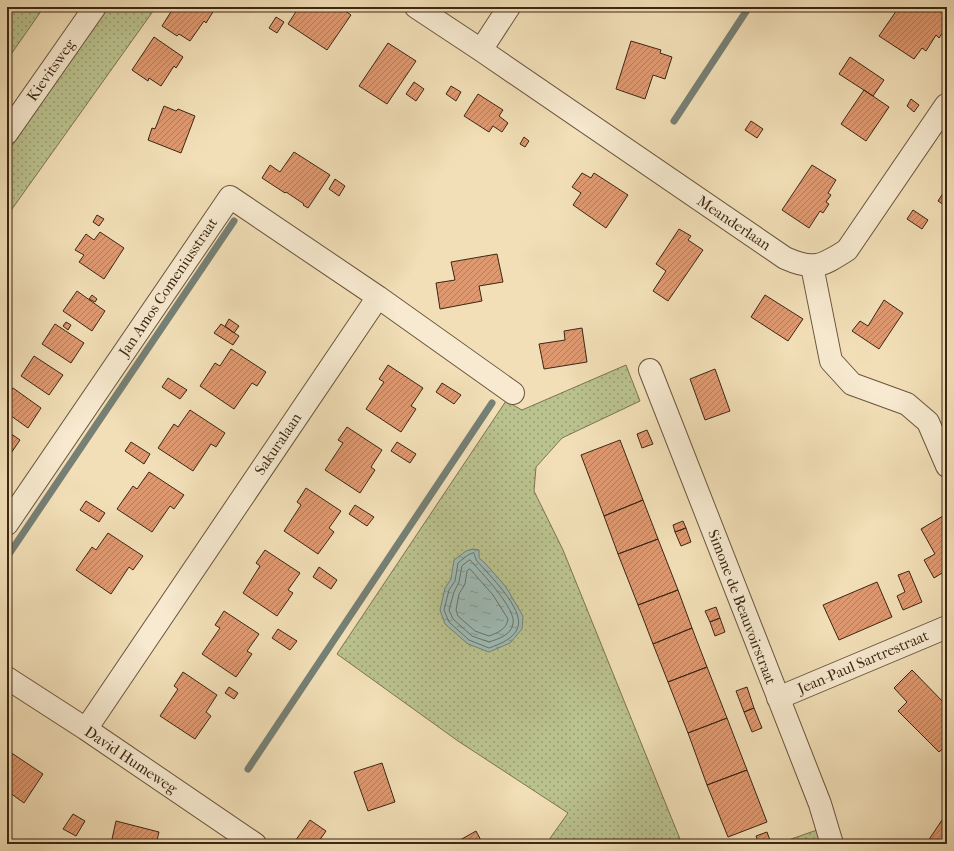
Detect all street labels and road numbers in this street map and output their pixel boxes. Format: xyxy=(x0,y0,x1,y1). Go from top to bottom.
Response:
street label: Kievitsweg xyxy=(23,35,79,104)
street label: Meanderlaan xyxy=(694,192,775,254)
street label: Jan Amos Comeniusstraat xyxy=(114,214,222,361)
street label: Sakuralaan xyxy=(251,409,305,478)
street label: Simone de Beauvoirstraat xyxy=(704,527,780,688)
street label: Jean-Paul Sartrestraat xyxy=(794,626,932,698)
street label: David Humeweg xyxy=(81,722,181,798)

